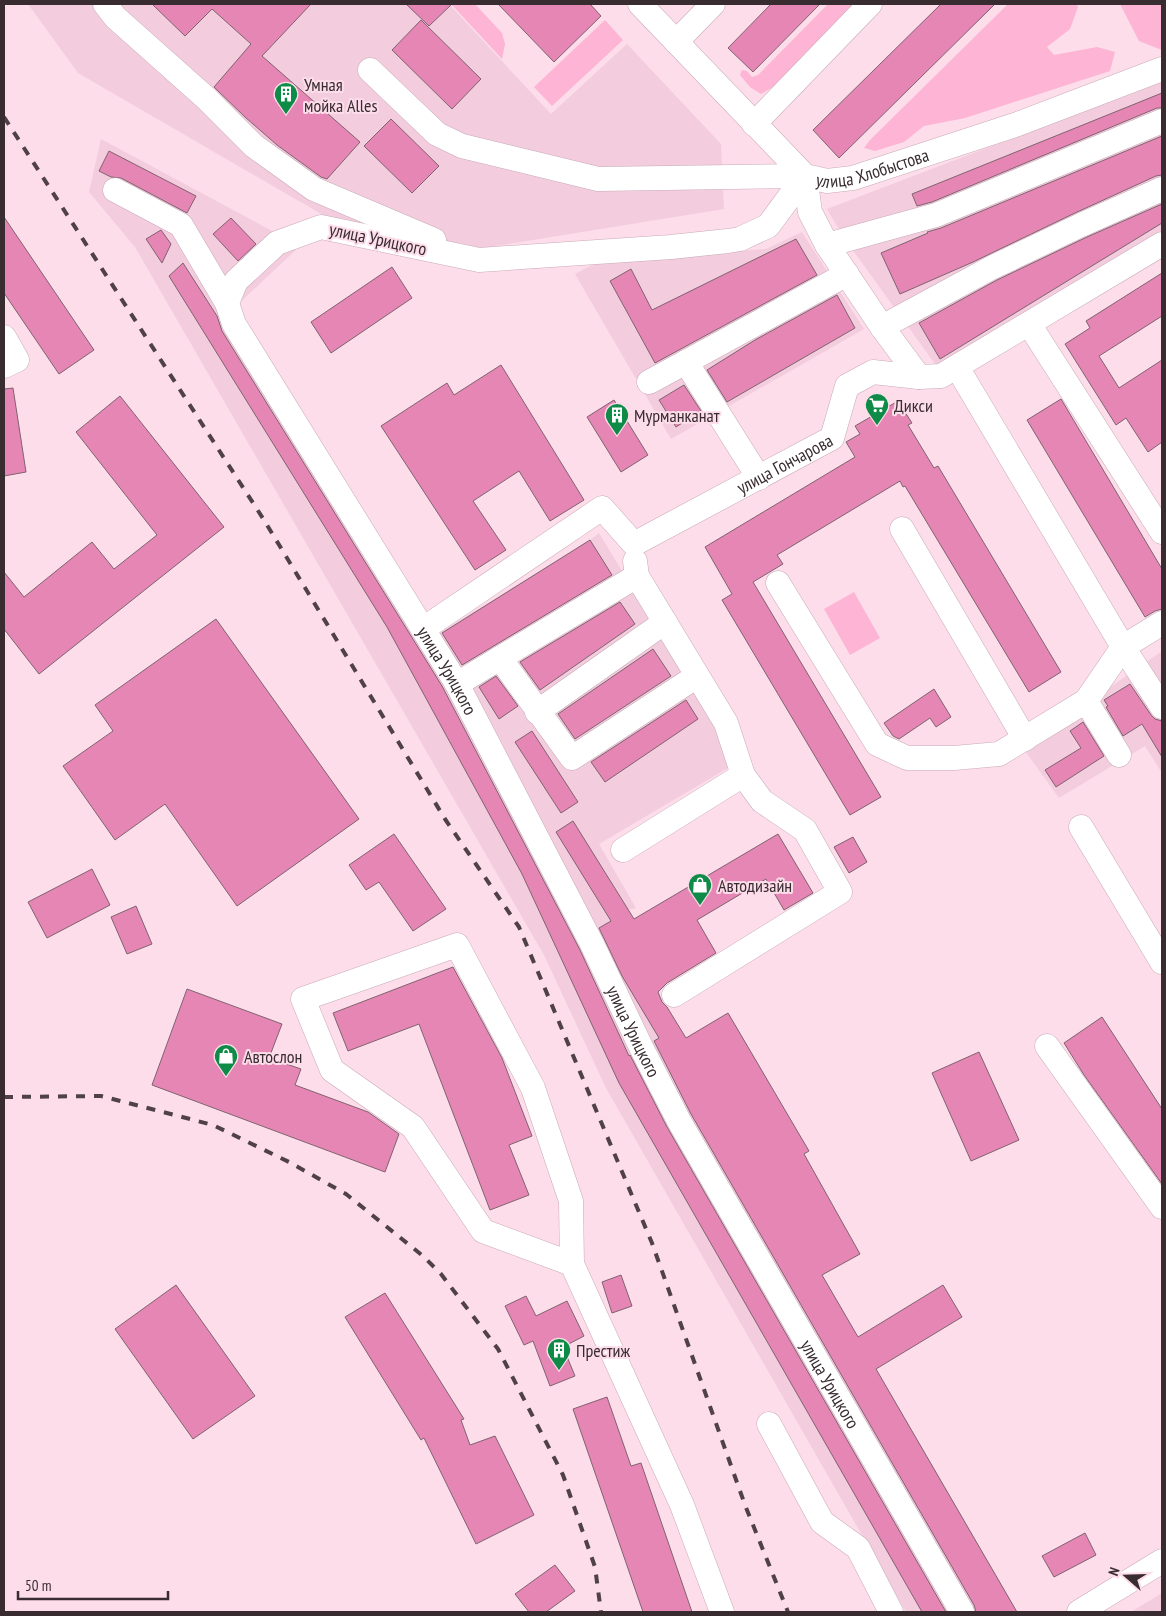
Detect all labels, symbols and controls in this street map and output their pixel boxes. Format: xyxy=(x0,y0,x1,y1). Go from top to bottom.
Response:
place label: Умная мойка Alles xyxy=(304,73,377,117)
building icon: Умная мойка Alles xyxy=(273,81,299,115)
street label: улица Хлобыстова xyxy=(814,143,931,193)
street label: улица Урицкого xyxy=(327,217,429,261)
supermarket icon: Дикси xyxy=(864,392,890,426)
place label: Дикси xyxy=(894,394,933,417)
building icon: Мурманканат xyxy=(604,402,630,436)
place label: Мурманканат xyxy=(634,404,720,427)
street label: улица Гончарова xyxy=(733,428,837,498)
street label: улица Урицкого xyxy=(412,622,482,719)
shop icon: Автодизайн xyxy=(687,872,713,906)
place label: Автодизайн xyxy=(718,874,792,897)
street label: улица Урицкого xyxy=(602,982,666,1081)
shop icon: Автослон xyxy=(213,1043,239,1077)
place label: Автослон xyxy=(244,1045,302,1068)
street label: улица Урицкого xyxy=(796,1335,865,1433)
building icon: Престиж xyxy=(546,1337,572,1371)
place label: Престиж xyxy=(576,1339,630,1362)
north arrow xyxy=(1101,1551,1151,1601)
text: N xyxy=(1104,1565,1124,1578)
scale bar xyxy=(18,1568,168,1600)
text: 50 m xyxy=(25,1576,51,1595)

